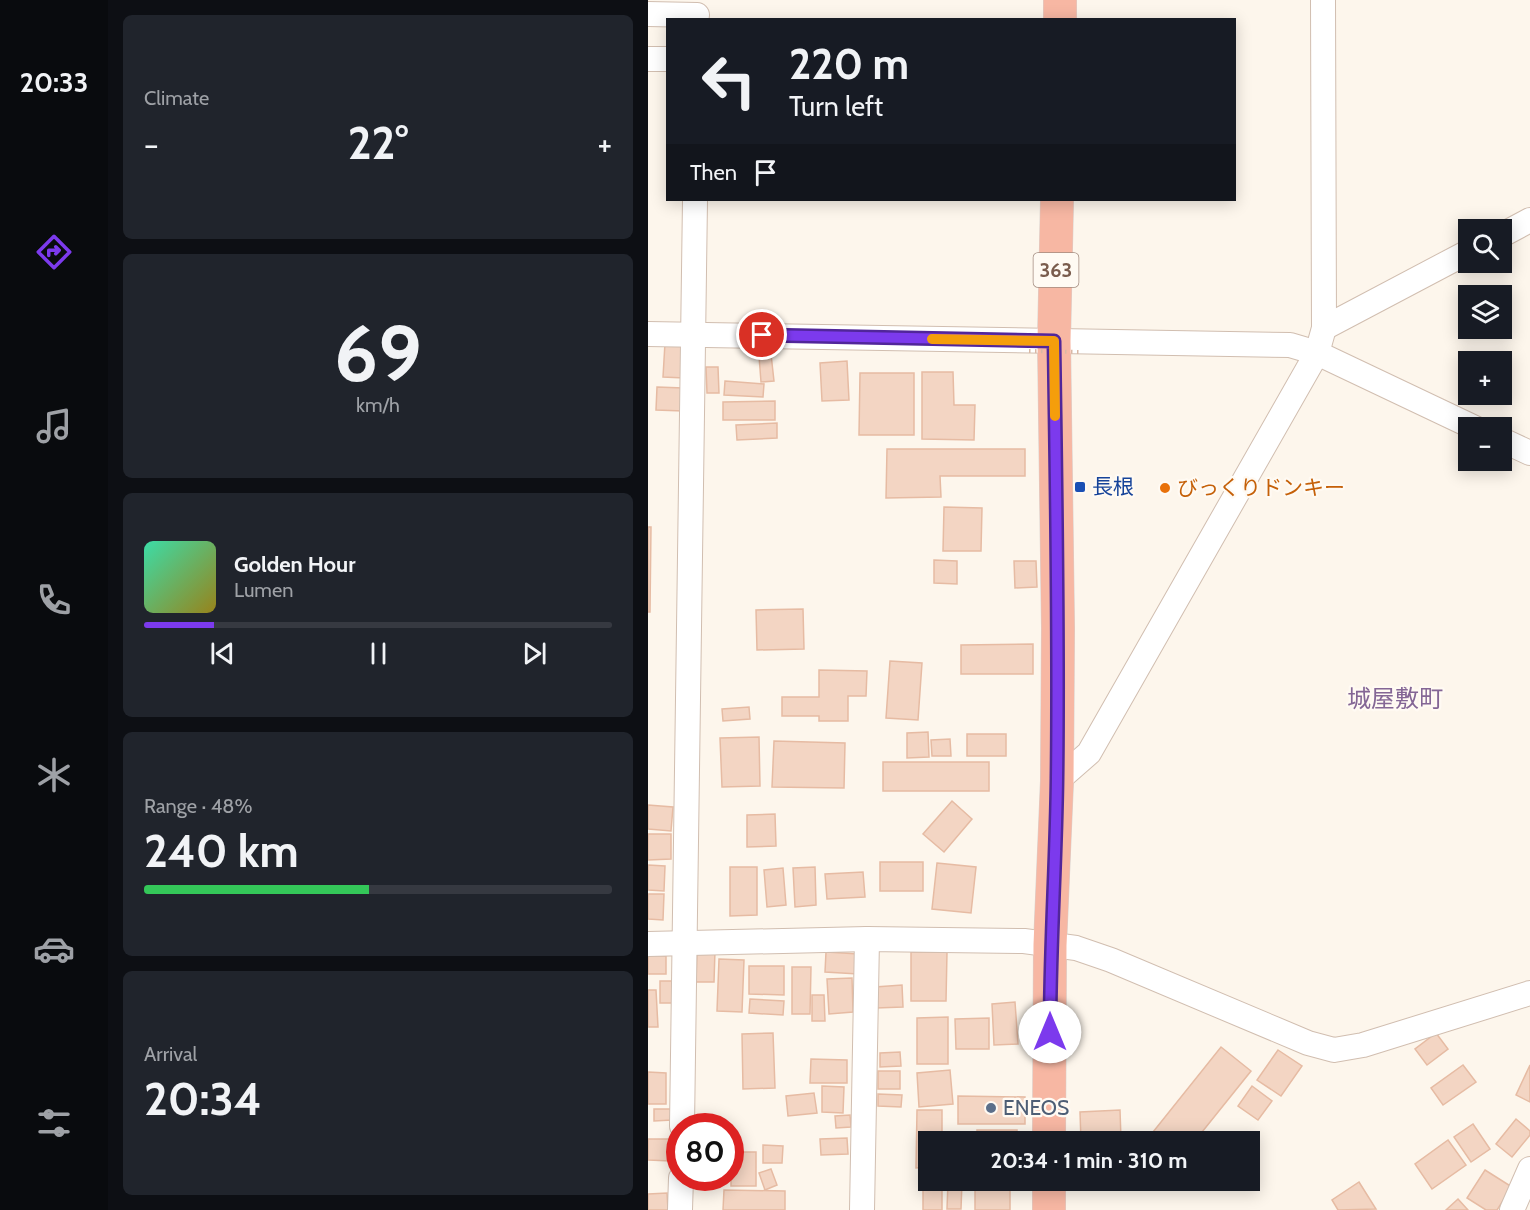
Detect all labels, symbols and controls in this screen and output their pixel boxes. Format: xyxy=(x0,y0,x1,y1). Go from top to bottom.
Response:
text: 220 m xyxy=(789,38,909,90)
icon: left xyxy=(690,42,768,120)
text: 20:33 xyxy=(20,66,88,99)
text: Climate xyxy=(144,86,209,110)
text: Turn left xyxy=(789,90,883,123)
text: 22° xyxy=(348,116,408,170)
text: − xyxy=(144,124,159,164)
text: + xyxy=(597,124,612,164)
icon: arrive xyxy=(749,156,782,189)
text: Then xyxy=(690,159,737,186)
map controls xyxy=(1458,219,1512,471)
button: search xyxy=(1458,219,1512,273)
icon: directions xyxy=(33,231,75,273)
road number: 363 xyxy=(1034,253,1078,287)
button: layers xyxy=(1458,285,1512,339)
text: 69 xyxy=(334,306,422,401)
pin xyxy=(736,309,787,360)
icon: arrive xyxy=(745,318,778,351)
button: + xyxy=(1458,351,1512,405)
text: km/h xyxy=(356,393,400,417)
icon: music xyxy=(33,405,75,447)
button: − xyxy=(1458,417,1512,471)
place label: 長根 xyxy=(1092,474,1134,499)
place label: びっくりドンキー xyxy=(1177,475,1345,500)
marker: 長根 xyxy=(1073,480,1087,494)
marker: びっくりドンキー xyxy=(1158,481,1172,495)
text: Golden Hour xyxy=(234,551,355,578)
text: Lumen xyxy=(234,578,293,602)
icon: phone xyxy=(33,579,75,621)
icon: previous xyxy=(206,637,239,670)
icon: pause xyxy=(362,637,395,670)
icon: next xyxy=(518,637,551,670)
district label: 城屋敷町 xyxy=(1347,684,1443,713)
icon: climate xyxy=(33,754,75,796)
text: Range · 48% xyxy=(144,794,252,818)
text: 240 km xyxy=(144,824,299,878)
icon: car xyxy=(33,928,75,970)
position arrow xyxy=(1018,1000,1082,1064)
text: Arrival xyxy=(144,1042,197,1066)
text: 20:34 xyxy=(144,1072,262,1126)
place label: ENEOS xyxy=(1003,1095,1069,1120)
marker: ENEOS xyxy=(984,1101,998,1115)
icon: filters xyxy=(33,1102,75,1144)
speed limit sign: 80 xyxy=(666,1113,744,1191)
text: 20:34 · 1 min · 310 m xyxy=(991,1147,1187,1174)

